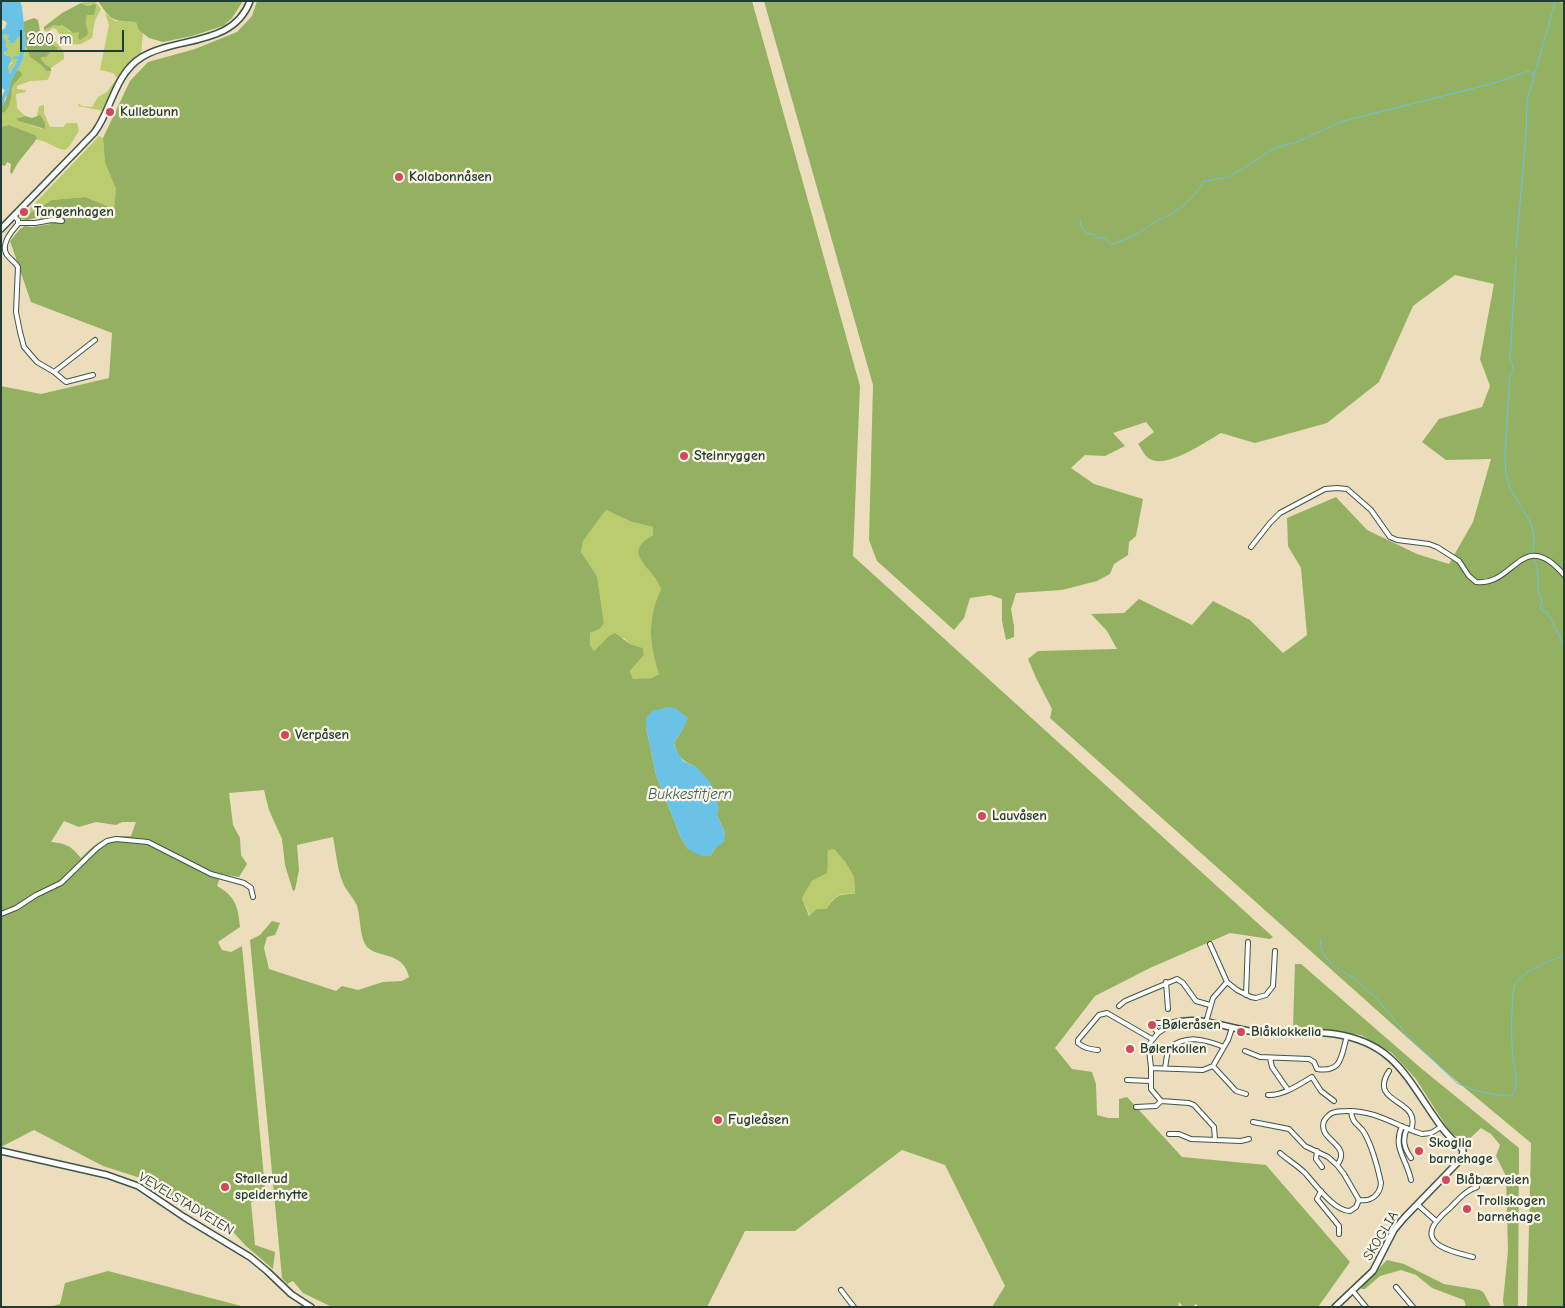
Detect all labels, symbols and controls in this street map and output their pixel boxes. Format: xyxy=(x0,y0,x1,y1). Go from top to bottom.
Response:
scale bar xyxy=(22,20,126,52)
text: 200 m xyxy=(28,30,72,48)
place label: Kullebunn xyxy=(120,104,178,120)
marker: Kullebunn xyxy=(104,106,116,118)
place label: Kolabonnåsen xyxy=(409,169,492,185)
marker: Kolabonnåsen xyxy=(393,171,405,183)
place label: Tangenhagen xyxy=(34,204,114,220)
marker: Tangenhagen xyxy=(18,206,30,218)
place label: Steinryggen xyxy=(694,448,765,464)
marker: Steinryggen xyxy=(678,450,690,462)
place label: Verpåsen xyxy=(295,727,349,743)
marker: Verpåsen xyxy=(279,729,291,741)
water label: Bukkestitjern xyxy=(648,786,732,804)
place label: Lauvåsen xyxy=(992,808,1047,824)
marker: Lauvåsen xyxy=(976,810,988,822)
place label: Bøleråsen xyxy=(1162,1017,1221,1033)
marker: Bøleråsen xyxy=(1146,1019,1158,1031)
place label: Blåklokkelia xyxy=(1251,1024,1321,1040)
marker: Blåklokkelia xyxy=(1235,1026,1247,1038)
place label: Bølerkollen xyxy=(1140,1041,1207,1057)
marker: Bølerkollen xyxy=(1124,1043,1136,1055)
place label: Fugleåsen xyxy=(728,1112,789,1128)
marker: Fugleåsen xyxy=(712,1114,724,1126)
place label: Skoglia barnehage xyxy=(1429,1135,1493,1168)
marker: Skoglia barnehage xyxy=(1413,1145,1425,1157)
street label: VEVELSTADVEIEN xyxy=(135,1169,237,1239)
place label: Stallerud speiderhytte xyxy=(235,1171,308,1204)
place label: Blåbærveien xyxy=(1456,1172,1529,1188)
marker: Blåbærveien xyxy=(1440,1174,1452,1186)
marker: Stallerud speiderhytte xyxy=(219,1181,231,1193)
place label: Trollskogen barnehage xyxy=(1477,1193,1546,1226)
marker: Trollskogen barnehage xyxy=(1461,1203,1473,1215)
street label: SKOGLIA xyxy=(1360,1208,1402,1264)

